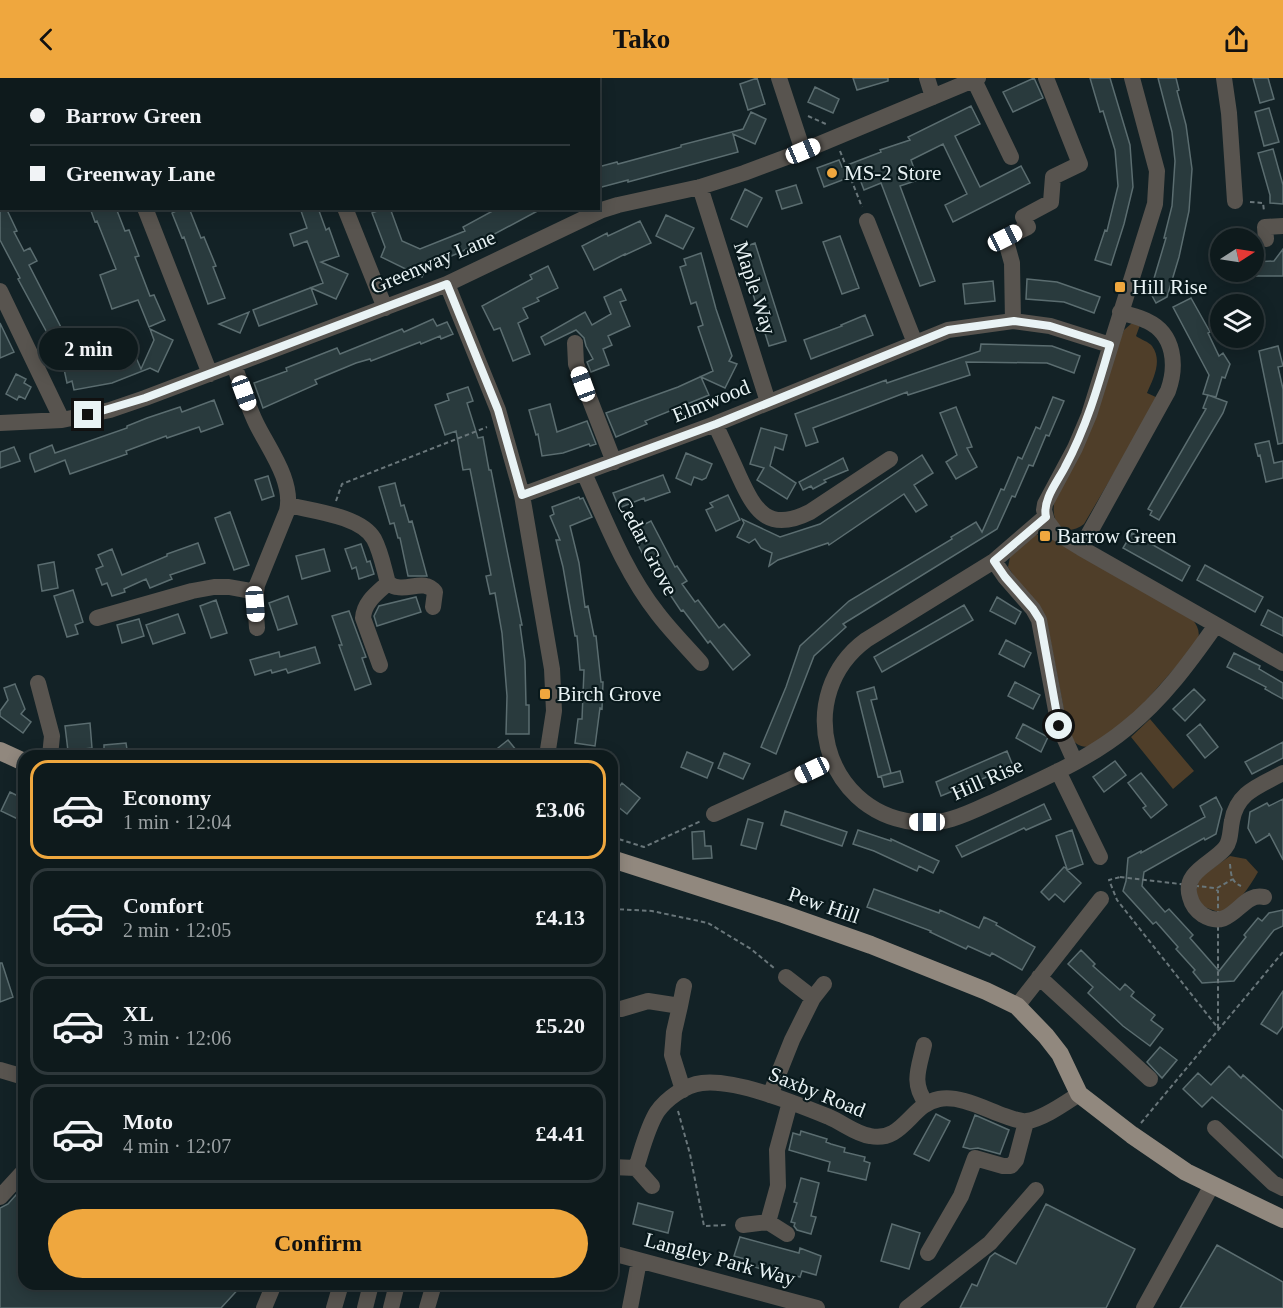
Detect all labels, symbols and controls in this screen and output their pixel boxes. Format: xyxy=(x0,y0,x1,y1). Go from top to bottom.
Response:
icon: back xyxy=(30,23,63,56)
icon: share xyxy=(1220,23,1253,56)
text: Tako xyxy=(613,24,670,54)
text: Barrow Green xyxy=(66,103,201,128)
car xyxy=(783,136,823,166)
text: Greenway Lane xyxy=(66,161,215,186)
place label: MS-2 Store xyxy=(844,161,941,185)
marker: MS-2 Store xyxy=(825,166,839,180)
car xyxy=(985,222,1025,254)
street label: Greenway Lane xyxy=(367,225,499,299)
north arrow xyxy=(1210,228,1264,282)
map controls xyxy=(1210,228,1264,348)
street label: Maple Way xyxy=(729,238,781,338)
place label: Hill Rise xyxy=(1132,275,1207,299)
marker: Hill Rise xyxy=(1113,280,1127,294)
button: layers xyxy=(1210,294,1264,348)
callout: 2 min xyxy=(38,328,138,370)
text: 2 min xyxy=(64,338,113,360)
car xyxy=(568,364,598,404)
car xyxy=(229,373,259,413)
street label: Elmwood xyxy=(669,374,754,427)
route end xyxy=(74,401,101,428)
street label: Cedar Grove xyxy=(611,493,683,599)
place label: Barrow Green xyxy=(1057,524,1177,548)
marker: Barrow Green xyxy=(1038,529,1052,543)
car xyxy=(245,585,265,623)
place label: Birch Grove xyxy=(557,682,661,706)
marker: Birch Grove xyxy=(538,687,552,701)
route start xyxy=(1045,712,1072,739)
street label: Hill Rise xyxy=(948,753,1026,805)
car xyxy=(792,754,832,786)
icon: car xyxy=(51,783,105,837)
text: Economy xyxy=(123,785,211,810)
text: £3.06 xyxy=(536,797,585,822)
text: 1 min · 12:04 xyxy=(123,811,231,833)
car xyxy=(909,813,945,831)
street label: Pew Hill xyxy=(785,882,863,928)
icon: car xyxy=(51,891,105,945)
text: Comfort xyxy=(123,893,204,918)
text: £4.13 xyxy=(536,905,585,930)
text: 2 min · 12:05 xyxy=(123,919,231,941)
icon: car xyxy=(51,999,105,1053)
text: XL xyxy=(123,1001,154,1026)
text: £5.20 xyxy=(536,1013,585,1038)
text: 3 min · 12:06 xyxy=(123,1027,231,1049)
street label: Saxby Road xyxy=(765,1062,869,1122)
icon: car xyxy=(51,1107,105,1161)
text: Moto xyxy=(123,1109,173,1134)
text: £4.41 xyxy=(536,1121,585,1146)
text: 4 min · 12:07 xyxy=(123,1135,231,1157)
button: Confirm xyxy=(48,1209,588,1278)
street label: Langley Park Way xyxy=(642,1227,799,1291)

